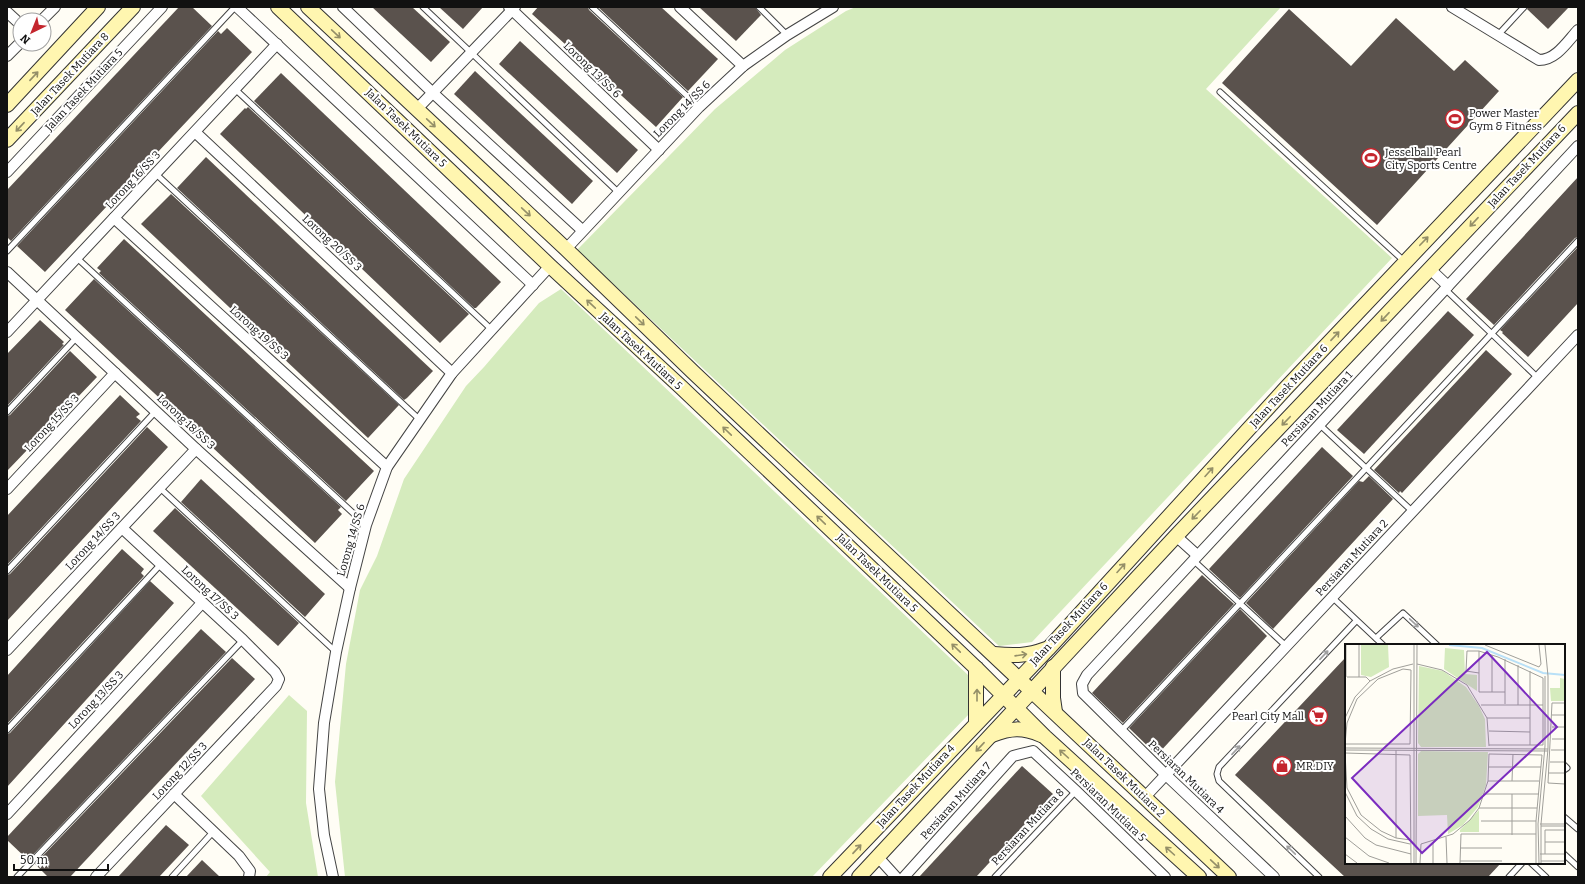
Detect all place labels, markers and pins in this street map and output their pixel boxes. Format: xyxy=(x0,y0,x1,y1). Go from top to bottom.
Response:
place label: Power Master Gym & Fitness xyxy=(1469,107,1542,133)
sports icon: Power Master Gym & Fitness xyxy=(1444,108,1466,130)
place label: Jesselball Pearl City Sports Centre xyxy=(1384,146,1477,172)
sports icon: Jesselball Pearl City Sports Centre xyxy=(1360,147,1382,169)
supermarket icon: Pearl City Mall xyxy=(1307,705,1329,727)
place label: Pearl City Mall xyxy=(1232,710,1304,723)
shop icon: MR.DIY xyxy=(1271,755,1293,777)
place label: MR.DIY xyxy=(1296,760,1335,773)

